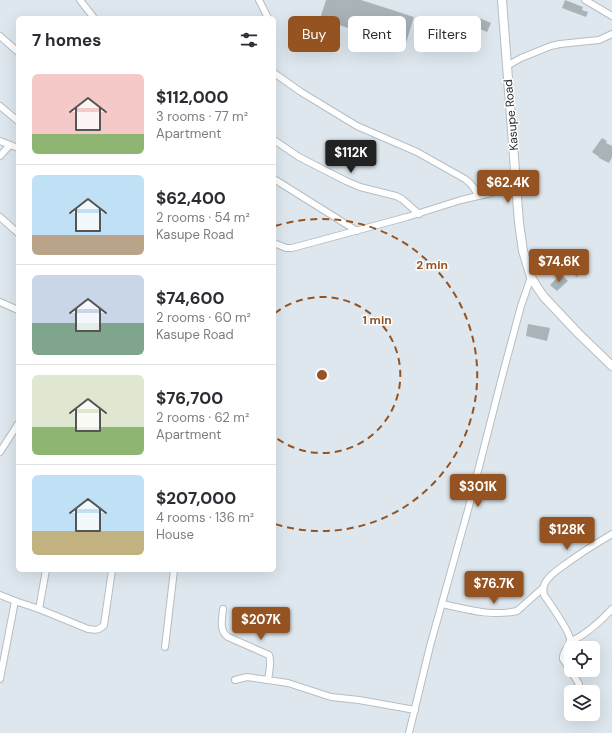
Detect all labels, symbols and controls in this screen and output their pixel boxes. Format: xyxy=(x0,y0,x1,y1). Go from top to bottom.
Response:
chip: Buy xyxy=(288,16,340,52)
chip: Rent xyxy=(348,16,406,52)
chip: Filters xyxy=(414,16,481,52)
text: 7 homes xyxy=(32,29,101,51)
icon: filters xyxy=(238,29,260,51)
street label: Kasupe Road xyxy=(500,79,522,151)
text: $112,000 xyxy=(156,86,229,108)
icon: home xyxy=(64,90,112,138)
text: 3 rooms · 77 m² xyxy=(156,108,248,125)
text: Apartment xyxy=(156,125,221,142)
pin: $112K xyxy=(323,140,379,174)
text: $112K xyxy=(334,144,368,161)
pin: $62.4K xyxy=(475,170,541,204)
text: $62.4K xyxy=(486,174,530,191)
text: $62,400 xyxy=(156,187,226,209)
icon: home xyxy=(64,191,112,239)
text: 2 rooms · 54 m² xyxy=(156,209,250,226)
text: Kasupe Road xyxy=(156,226,234,243)
pin: $74.6K xyxy=(526,249,592,283)
text: $74.6K xyxy=(538,253,580,270)
text: 2 min xyxy=(416,257,448,273)
text: $74,600 xyxy=(156,287,224,309)
icon: home xyxy=(64,291,112,339)
text: 2 rooms · 60 m² xyxy=(156,309,251,326)
text: 1 min xyxy=(362,312,392,328)
text: Kasupe Road xyxy=(156,326,234,343)
centre of rings xyxy=(315,368,329,382)
text: $76,700 xyxy=(156,387,223,409)
icon: home xyxy=(64,391,112,439)
text: 2 rooms · 62 m² xyxy=(156,409,249,426)
text: Apartment xyxy=(156,426,221,443)
pin: $301K xyxy=(450,474,506,508)
text: $301K xyxy=(459,478,497,495)
text: $207,000 xyxy=(156,487,236,509)
icon: home xyxy=(64,491,112,539)
text: 4 rooms · 136 m² xyxy=(156,509,254,526)
pin: $128K xyxy=(539,517,595,551)
text: $128K xyxy=(549,521,585,538)
text: House xyxy=(156,526,194,543)
pin: $76.7K xyxy=(461,571,527,605)
text: $76.7K xyxy=(474,575,514,592)
pin: $207K xyxy=(233,607,289,641)
text: $207K xyxy=(241,611,281,628)
map controls xyxy=(564,641,600,721)
button: locate xyxy=(564,641,600,677)
button: layers xyxy=(564,685,600,721)

